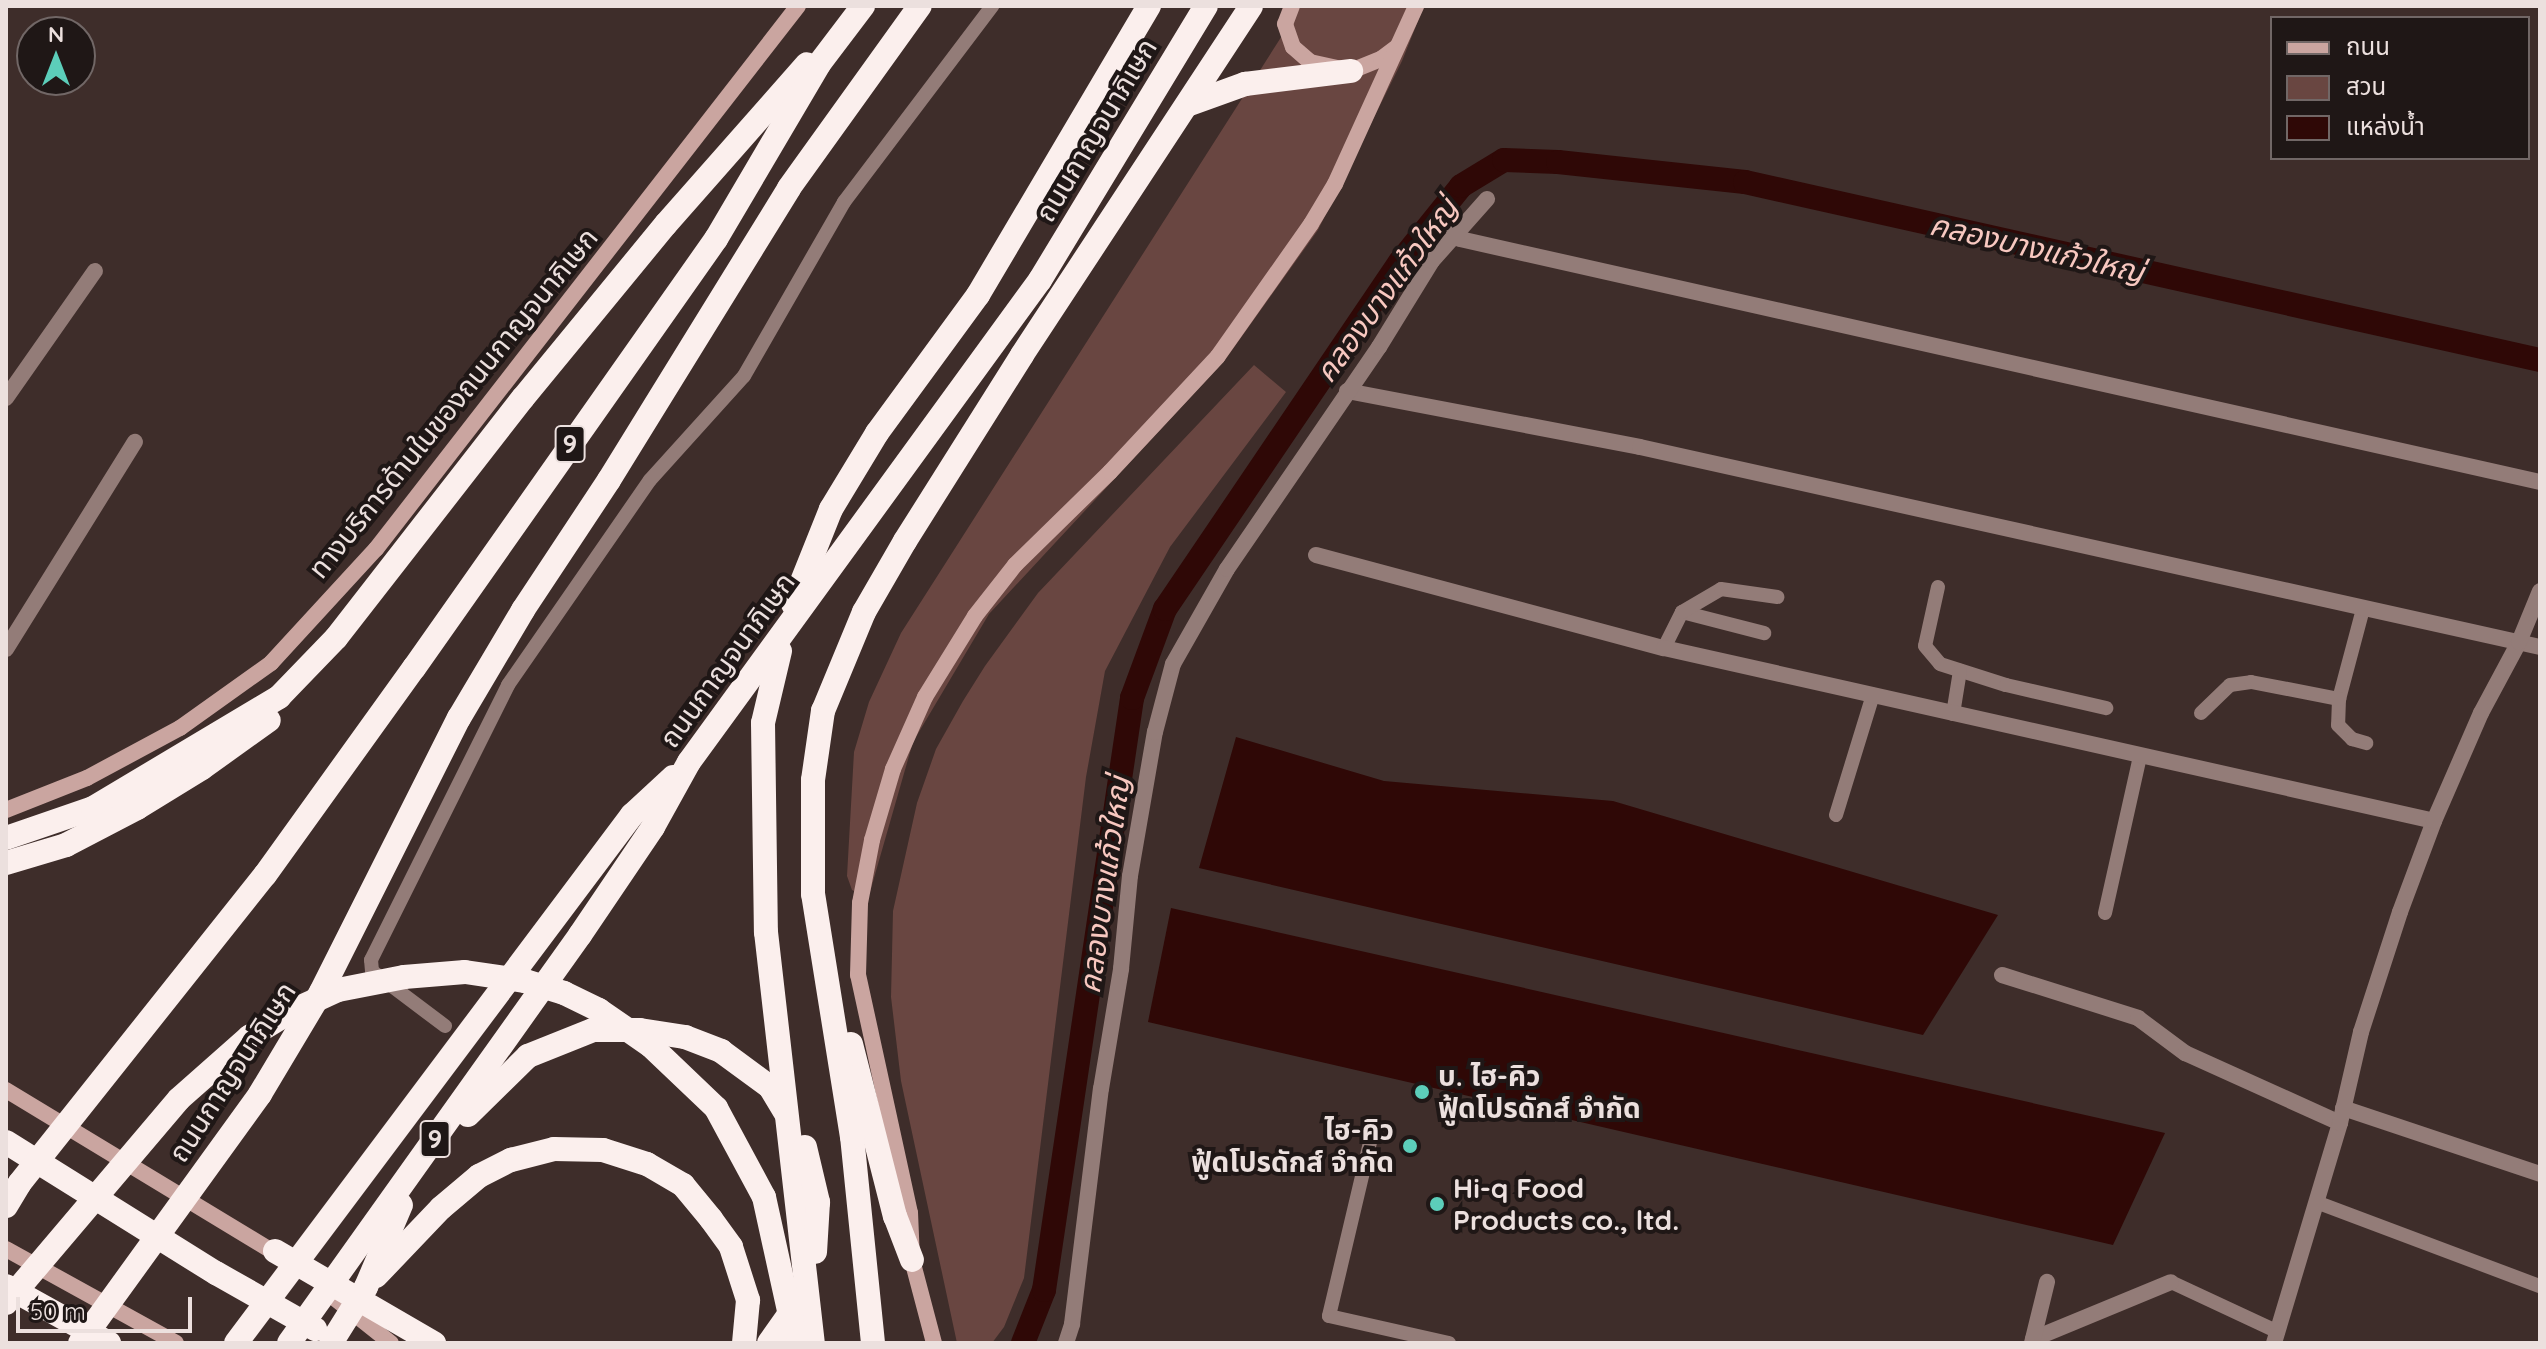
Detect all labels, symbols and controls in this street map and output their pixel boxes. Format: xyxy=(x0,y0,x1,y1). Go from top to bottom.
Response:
north arrow xyxy=(16,16,96,96)
legend xyxy=(2270,16,2530,160)
text: N xyxy=(48,20,64,48)
text: ถนน xyxy=(2346,31,2390,61)
street label: ถนนกาญจนาภิเษก xyxy=(1028,32,1164,228)
text: สวน xyxy=(2346,71,2386,101)
text: แหล่งน้ำ xyxy=(2346,111,2425,141)
water label: คลองบางแก้วใหญ่ xyxy=(1307,191,1465,389)
water label: คลองบางแก้วใหญ่ xyxy=(1926,206,2148,290)
street label: ทางบริการด้านในของถนนกาญจนาภิเษก xyxy=(301,221,605,585)
road number: 9 xyxy=(554,422,586,466)
street label: ถนนกาญจนาภิเษก xyxy=(652,566,802,754)
water label: คลองบางแก้วใหญ่ xyxy=(1071,774,1137,996)
street label: ถนนกาญจนาภิเษก xyxy=(161,976,303,1168)
place label: บ. ไฮ-คิว ฟู้ดโปรดักส์ จำกัด xyxy=(1438,1059,1641,1125)
marker: บ. ไฮ-คิว ฟู้ดโปรดักส์ จำกัด xyxy=(1413,1083,1431,1101)
place label: ไฮ-คิว ฟู้ดโปรดักส์ จำกัด xyxy=(1191,1113,1394,1179)
road number: 9 xyxy=(419,1117,451,1161)
marker: ไฮ-คิว ฟู้ดโปรดักส์ จำกัด xyxy=(1401,1137,1419,1155)
place label: Hi-q Food Products co., ltd. xyxy=(1453,1171,1679,1237)
marker: Hi-q Food Products co., ltd. xyxy=(1428,1195,1446,1213)
scale bar xyxy=(20,1281,196,1331)
text: 50 m xyxy=(30,1296,86,1326)

